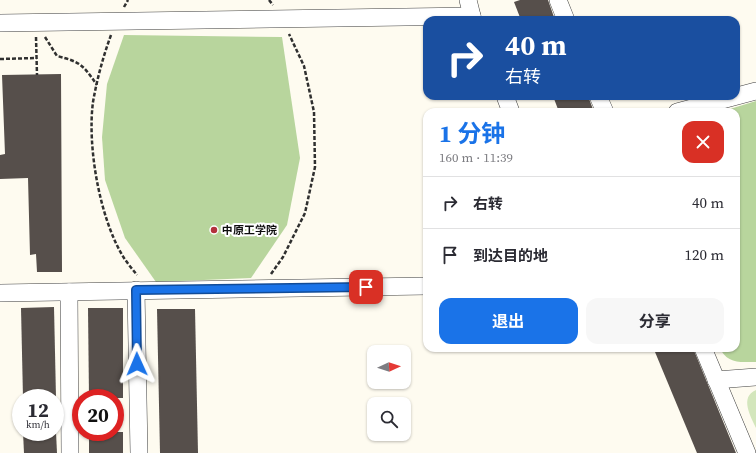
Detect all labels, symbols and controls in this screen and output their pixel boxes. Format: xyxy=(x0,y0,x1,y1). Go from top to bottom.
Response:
text: 40 m xyxy=(505,26,567,64)
icon: right xyxy=(439,32,491,84)
text: 右转 xyxy=(505,64,541,89)
text: 1 分钟 xyxy=(439,117,505,150)
button: close xyxy=(682,121,724,163)
text: 160 m · 11:39 xyxy=(439,149,513,166)
icon: right xyxy=(439,192,461,214)
text: 40 m xyxy=(692,192,724,213)
text: 右转 xyxy=(473,193,503,214)
place label: 中原工学院 xyxy=(222,223,277,238)
marker: 中原工学院 xyxy=(209,225,219,235)
icon: arrive xyxy=(439,244,461,266)
text: 120 m xyxy=(684,244,724,265)
text: 到达目的地 xyxy=(473,245,548,266)
pin xyxy=(349,270,383,304)
icon: arrive xyxy=(355,276,377,298)
button: 退出 xyxy=(439,298,578,344)
button: 分享 xyxy=(586,298,724,344)
position arrow xyxy=(116,343,158,385)
north arrow xyxy=(367,345,411,389)
map controls xyxy=(367,345,411,441)
speed limit sign: 20 xyxy=(72,389,124,441)
text: 12 xyxy=(27,396,49,424)
button: search xyxy=(367,397,411,441)
text: km/h xyxy=(26,418,50,431)

